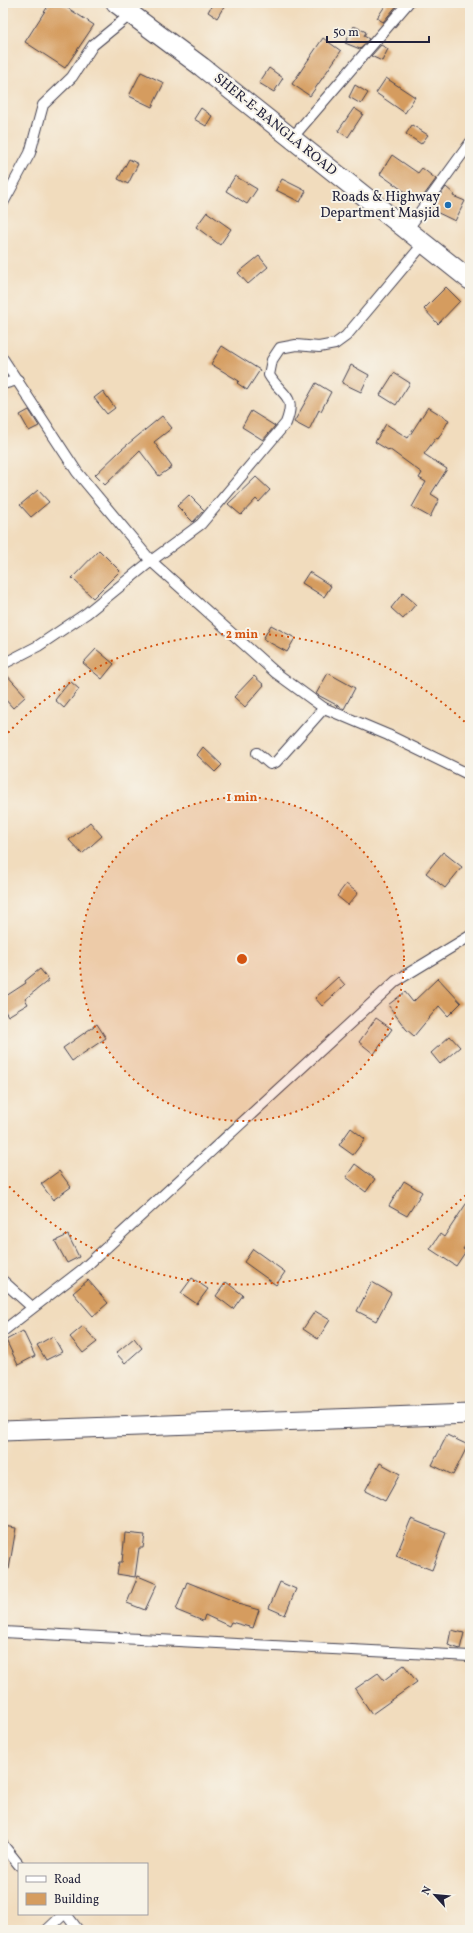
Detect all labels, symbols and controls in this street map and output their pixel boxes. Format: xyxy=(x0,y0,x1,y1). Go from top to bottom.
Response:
scale bar xyxy=(327,18,429,44)
text: 50 m xyxy=(333,25,359,41)
street label: SHER-E-BANGLA ROAD xyxy=(209,69,341,181)
place label: Roads & Highway Department Masjid xyxy=(320,188,440,223)
marker: Roads & Highway Department Masjid xyxy=(443,200,453,210)
text: 2 min xyxy=(226,627,258,643)
text: 1 min xyxy=(227,790,258,806)
centre of rings xyxy=(235,952,249,966)
legend xyxy=(18,1863,148,1915)
text: Road xyxy=(54,1872,81,1888)
north arrow xyxy=(415,1875,455,1915)
text: N xyxy=(419,1884,436,1898)
text: Building xyxy=(54,1892,99,1908)

